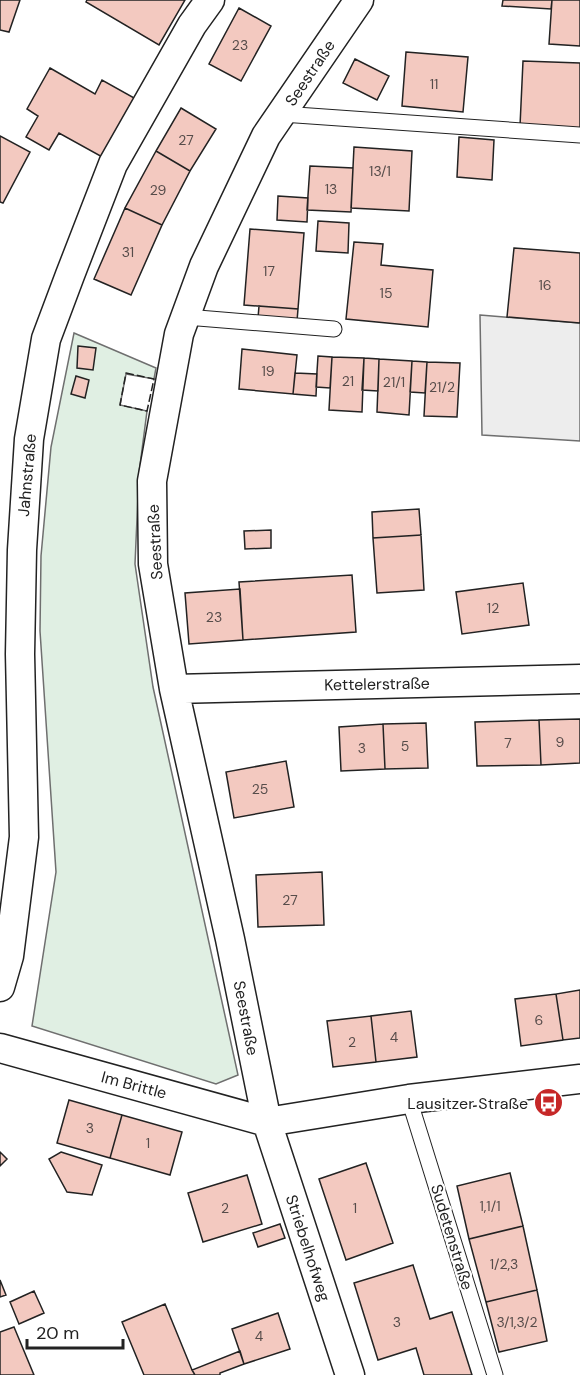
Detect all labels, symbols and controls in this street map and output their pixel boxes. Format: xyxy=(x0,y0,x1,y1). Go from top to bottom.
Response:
house number: 23 xyxy=(232,36,248,54)
street label: Seestraße xyxy=(280,36,340,110)
house number: 11 xyxy=(430,75,438,93)
house number: 27 xyxy=(178,131,194,149)
house number: 13/1 xyxy=(369,162,391,180)
house number: 13 xyxy=(325,180,337,198)
house number: 29 xyxy=(150,181,167,199)
house number: 31 xyxy=(122,243,134,261)
house number: 17 xyxy=(263,262,275,280)
house number: 16 xyxy=(538,276,552,294)
house number: 15 xyxy=(380,284,392,302)
house number: 19 xyxy=(261,362,275,380)
house number: 21 xyxy=(342,372,354,390)
house number: 21/1 xyxy=(383,373,405,391)
house number: 21/2 xyxy=(429,378,455,396)
street label: Jahnstraße xyxy=(13,433,41,517)
street label: Seestraße xyxy=(143,504,167,580)
house number: 12 xyxy=(487,599,499,617)
house number: 23 xyxy=(206,608,222,626)
street label: Kettelerstraße xyxy=(324,673,430,695)
house number: 9 xyxy=(556,733,565,751)
house number: 7 xyxy=(504,734,512,752)
house number: 5 xyxy=(401,737,409,755)
house number: 3 xyxy=(358,739,366,757)
house number: 25 xyxy=(252,780,268,798)
house number: 27 xyxy=(282,891,298,909)
street label: Seestraße xyxy=(228,979,264,1057)
house number: 6 xyxy=(535,1011,543,1029)
house number: 4 xyxy=(390,1028,399,1046)
house number: 2 xyxy=(348,1033,356,1051)
street label: Im Brittle xyxy=(99,1066,169,1104)
bus stop icon: Lausitzer Straße xyxy=(533,1087,565,1119)
place label: Lausitzer Straße xyxy=(407,1093,528,1114)
house number: 3 xyxy=(86,1119,94,1137)
house number: 1 xyxy=(146,1134,150,1152)
street label: Sudetenstraße xyxy=(426,1182,478,1292)
street label: Striebelhofweg xyxy=(281,1192,335,1304)
house number: 1,1/1 xyxy=(479,1197,501,1215)
house number: 2 xyxy=(221,1199,229,1217)
house number: 1 xyxy=(353,1199,357,1217)
house number: 1/2,3 xyxy=(490,1255,518,1273)
scale bar xyxy=(27,1312,123,1350)
house number: 3 xyxy=(393,1313,401,1331)
house number: 3/1,3/2 xyxy=(496,1313,538,1331)
text: 20 m xyxy=(36,1321,79,1345)
house number: 4 xyxy=(255,1327,264,1345)

